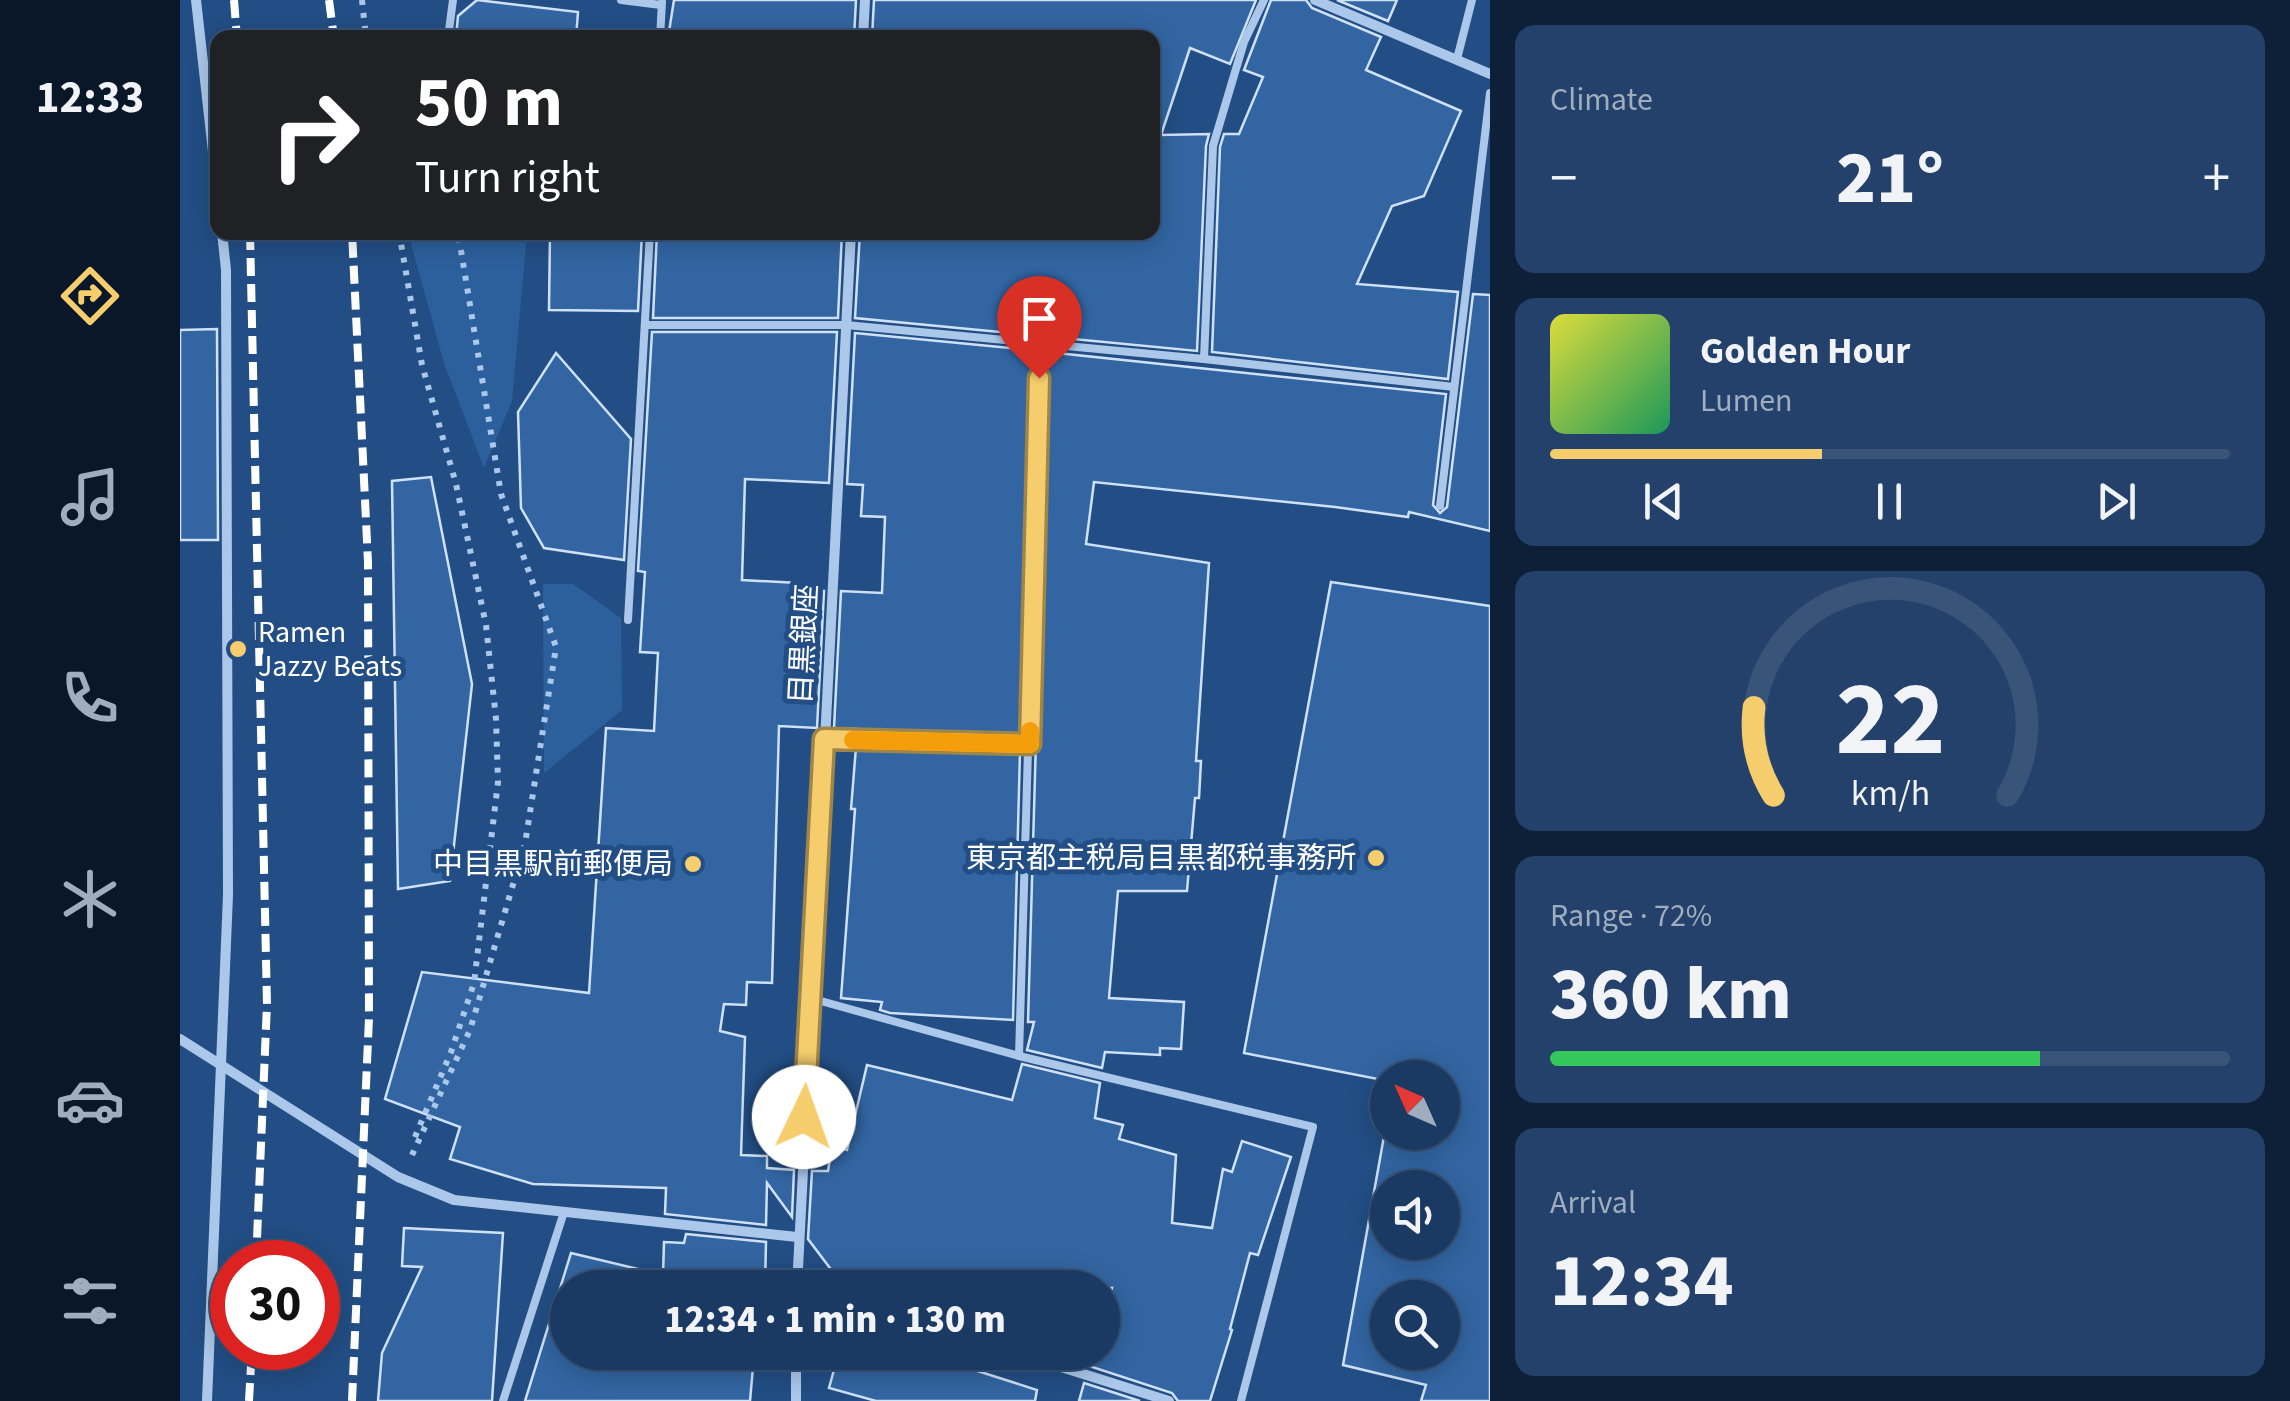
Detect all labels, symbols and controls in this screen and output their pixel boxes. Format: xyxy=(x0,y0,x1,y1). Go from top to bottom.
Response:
text: 50 m xyxy=(415,53,563,153)
text: 12:33 xyxy=(36,66,144,130)
icon: right xyxy=(250,70,380,200)
text: Climate xyxy=(1550,77,1653,123)
text: 21° xyxy=(1836,125,1944,232)
text: − xyxy=(1550,140,1577,218)
text: + xyxy=(2203,140,2230,218)
text: Turn right xyxy=(415,146,600,210)
icon: directions xyxy=(55,261,125,331)
pin xyxy=(997,276,1082,379)
icon: arrive xyxy=(1012,291,1067,346)
text: Golden Hour xyxy=(1700,324,1910,378)
text: Lumen xyxy=(1700,378,1793,424)
icon: music xyxy=(55,462,125,532)
icon: previous xyxy=(1636,474,1691,529)
icon: pause xyxy=(1862,474,1917,529)
icon: next xyxy=(2089,474,2144,529)
street label: 目黒銀座 xyxy=(779,583,829,705)
place label: Ramen Jazzy Beats xyxy=(258,611,402,688)
marker: Ramen Jazzy Beats xyxy=(227,638,249,660)
text: 22 xyxy=(1835,647,1945,795)
icon: phone xyxy=(55,663,125,733)
text: km/h xyxy=(1850,768,1930,819)
place label: 東京都主税局目黒都税事務所 xyxy=(966,837,1356,880)
place label: 中目黒駅前郵便局 xyxy=(433,843,673,886)
marker: 東京都主税局目黒都税事務所 xyxy=(1365,847,1387,869)
marker: 中目黒駅前郵便局 xyxy=(682,853,704,875)
icon: climate xyxy=(55,864,125,934)
text: Range · 72% xyxy=(1550,893,1712,939)
text: 360 km xyxy=(1550,941,1792,1048)
north arrow xyxy=(1370,1060,1460,1150)
map controls xyxy=(1370,1060,1460,1370)
icon: car xyxy=(55,1065,125,1135)
position arrow xyxy=(752,1065,856,1169)
button: sound xyxy=(1370,1170,1460,1260)
text: Arrival xyxy=(1550,1180,1636,1226)
text: 12:34 xyxy=(1550,1228,1733,1335)
speed limit sign: 30 xyxy=(210,1240,340,1370)
icon: filters xyxy=(55,1266,125,1336)
button: search xyxy=(1370,1280,1460,1370)
text: 12:34 · 1 min · 130 m xyxy=(664,1293,1006,1347)

